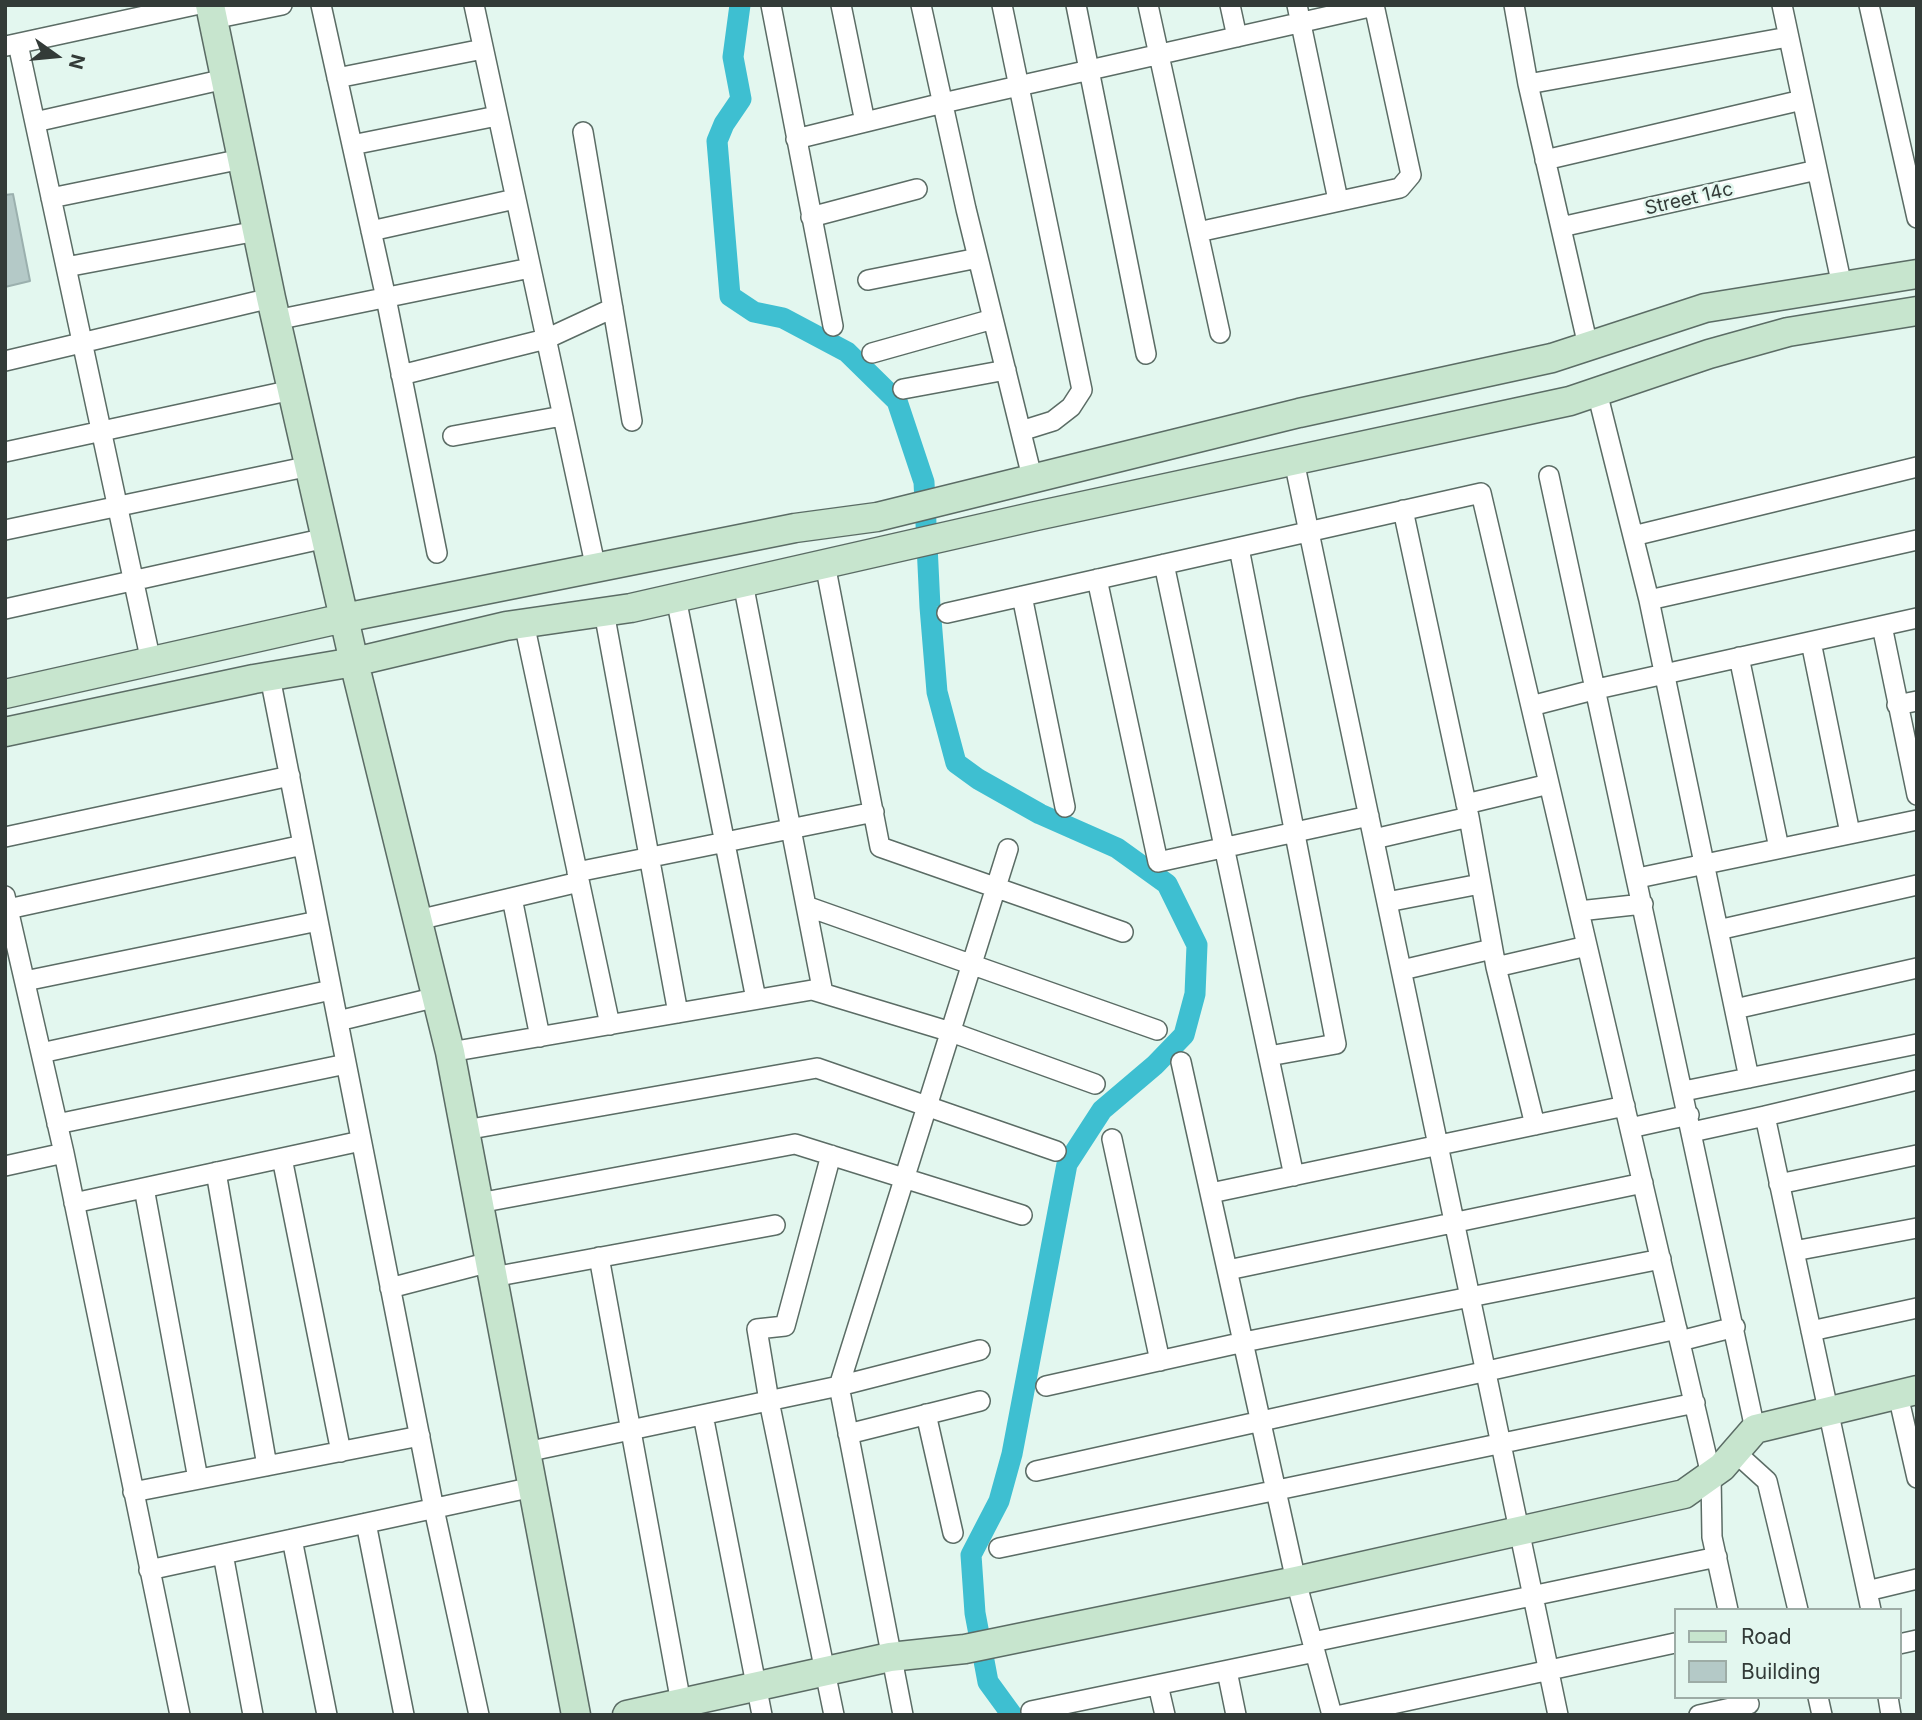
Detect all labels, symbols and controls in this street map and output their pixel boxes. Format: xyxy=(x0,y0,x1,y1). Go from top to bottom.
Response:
north arrow xyxy=(21,21,91,91)
text: N xyxy=(64,52,90,72)
street label: Street 14c xyxy=(1643,178,1735,220)
legend xyxy=(1674,1608,1901,1699)
text: Road xyxy=(1741,1624,1792,1649)
text: Building xyxy=(1741,1659,1821,1684)

